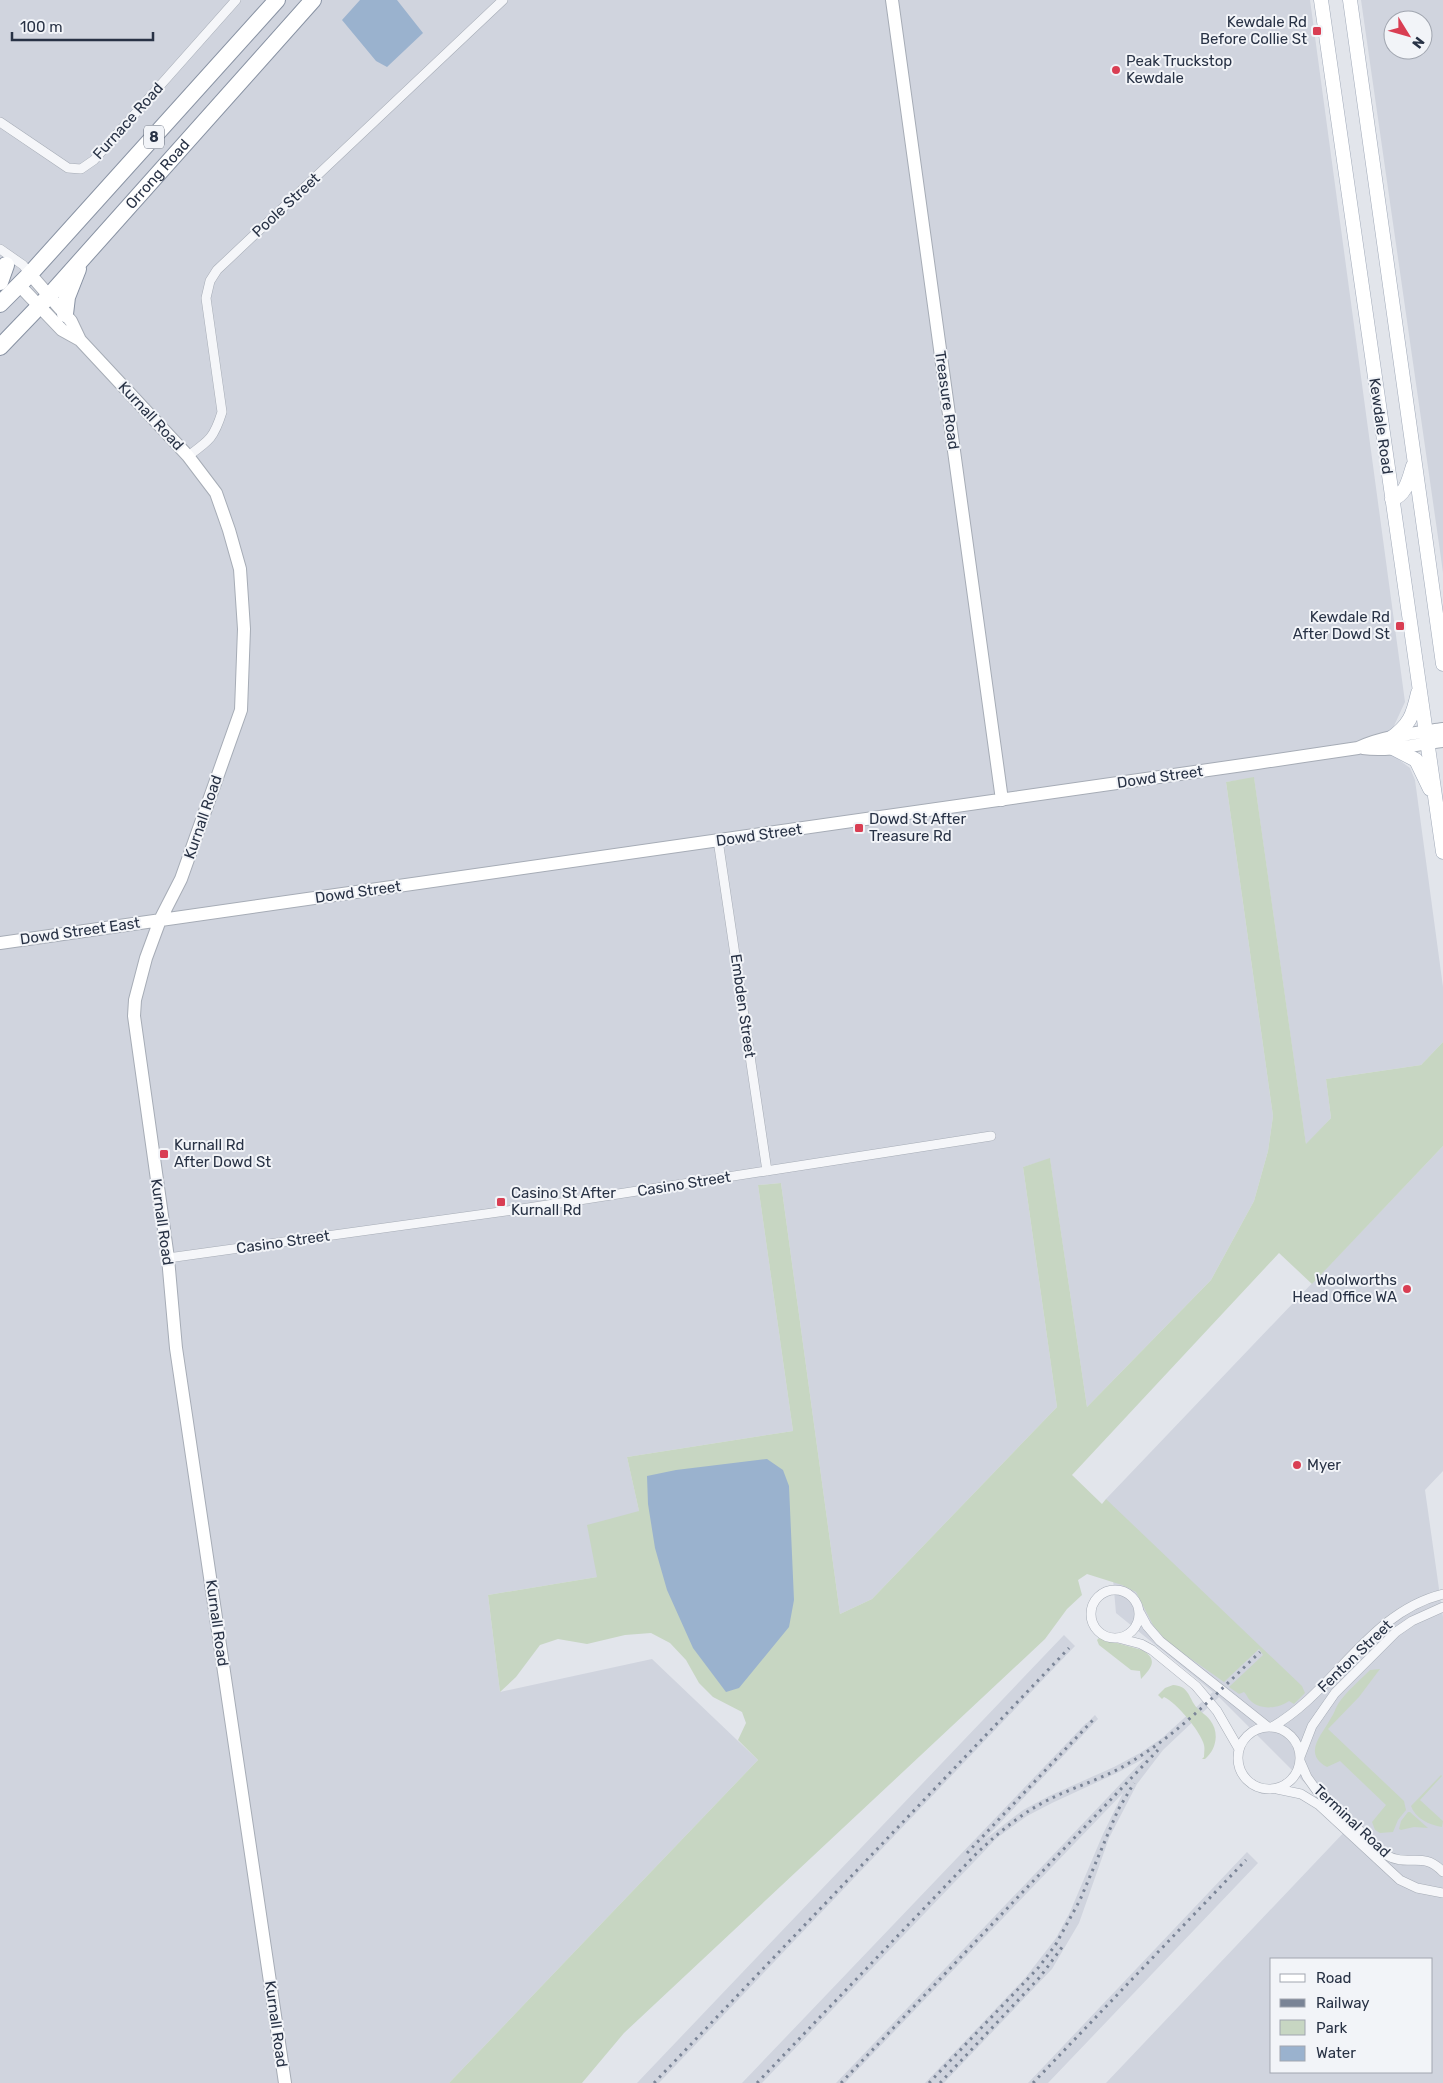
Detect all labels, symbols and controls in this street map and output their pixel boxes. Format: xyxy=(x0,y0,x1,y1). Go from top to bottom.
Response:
scale bar xyxy=(12,10,154,42)
north arrow xyxy=(1383,10,1433,60)
place label: Kewdale Rd Before Collie St xyxy=(1200,13,1307,48)
text: 100 m xyxy=(20,18,62,36)
marker: Kewdale Rd Before Collie St xyxy=(1311,25,1323,37)
text: N xyxy=(1408,33,1428,52)
place label: Peak Truckstop Kewdale xyxy=(1126,52,1232,87)
marker: Peak Truckstop Kewdale xyxy=(1110,64,1122,76)
street label: Furnace Road xyxy=(89,79,167,163)
road number: 8 xyxy=(144,125,164,148)
street label: Orrong Road xyxy=(122,136,193,213)
street label: Poole Street xyxy=(248,169,324,241)
street label: Treasure Road xyxy=(931,349,963,451)
street label: Kewdale Road xyxy=(1365,377,1397,475)
street label: Kurnall Road xyxy=(115,378,187,454)
place label: Kewdale Rd After Dowd St xyxy=(1293,608,1390,643)
marker: Kewdale Rd After Dowd St xyxy=(1394,620,1406,632)
street label: Dowd Street xyxy=(1116,762,1204,792)
street label: Kurnall Road xyxy=(180,773,226,861)
place label: Dowd St After Treasure Rd xyxy=(869,810,966,845)
street label: Dowd Street xyxy=(715,820,803,850)
marker: Dowd St After Treasure Rd xyxy=(853,822,865,834)
street label: Dowd Street xyxy=(314,877,402,907)
street label: Dowd Street East xyxy=(19,914,141,948)
street label: Embden Street xyxy=(727,953,759,1059)
place label: Kurnall Rd After Dowd St xyxy=(174,1136,271,1171)
marker: Kurnall Rd After Dowd St xyxy=(158,1148,170,1160)
street label: Casino Street xyxy=(636,1168,732,1200)
street label: Kurnall Road xyxy=(147,1178,177,1266)
place label: Casino St After Kurnall Rd xyxy=(511,1184,616,1219)
marker: Casino St After Kurnall Rd xyxy=(495,1196,507,1208)
street label: Casino Street xyxy=(235,1227,331,1257)
place label: Woolworths Head Office WA xyxy=(1292,1271,1397,1306)
marker: Woolworths Head Office WA xyxy=(1401,1283,1413,1295)
place label: Myer xyxy=(1307,1456,1341,1474)
marker: Myer xyxy=(1291,1459,1303,1471)
street label: Kurnall Road xyxy=(202,1579,232,1667)
street label: Fenton Street xyxy=(1314,1616,1396,1696)
street label: Terminal Road xyxy=(1310,1781,1394,1861)
legend xyxy=(1270,1958,1433,2073)
text: Road xyxy=(1316,1969,1352,1987)
street label: Kurnall Road xyxy=(261,1980,291,2068)
text: Railway xyxy=(1316,1994,1370,2012)
text: Park xyxy=(1316,2019,1347,2037)
text: Water xyxy=(1316,2044,1356,2062)

